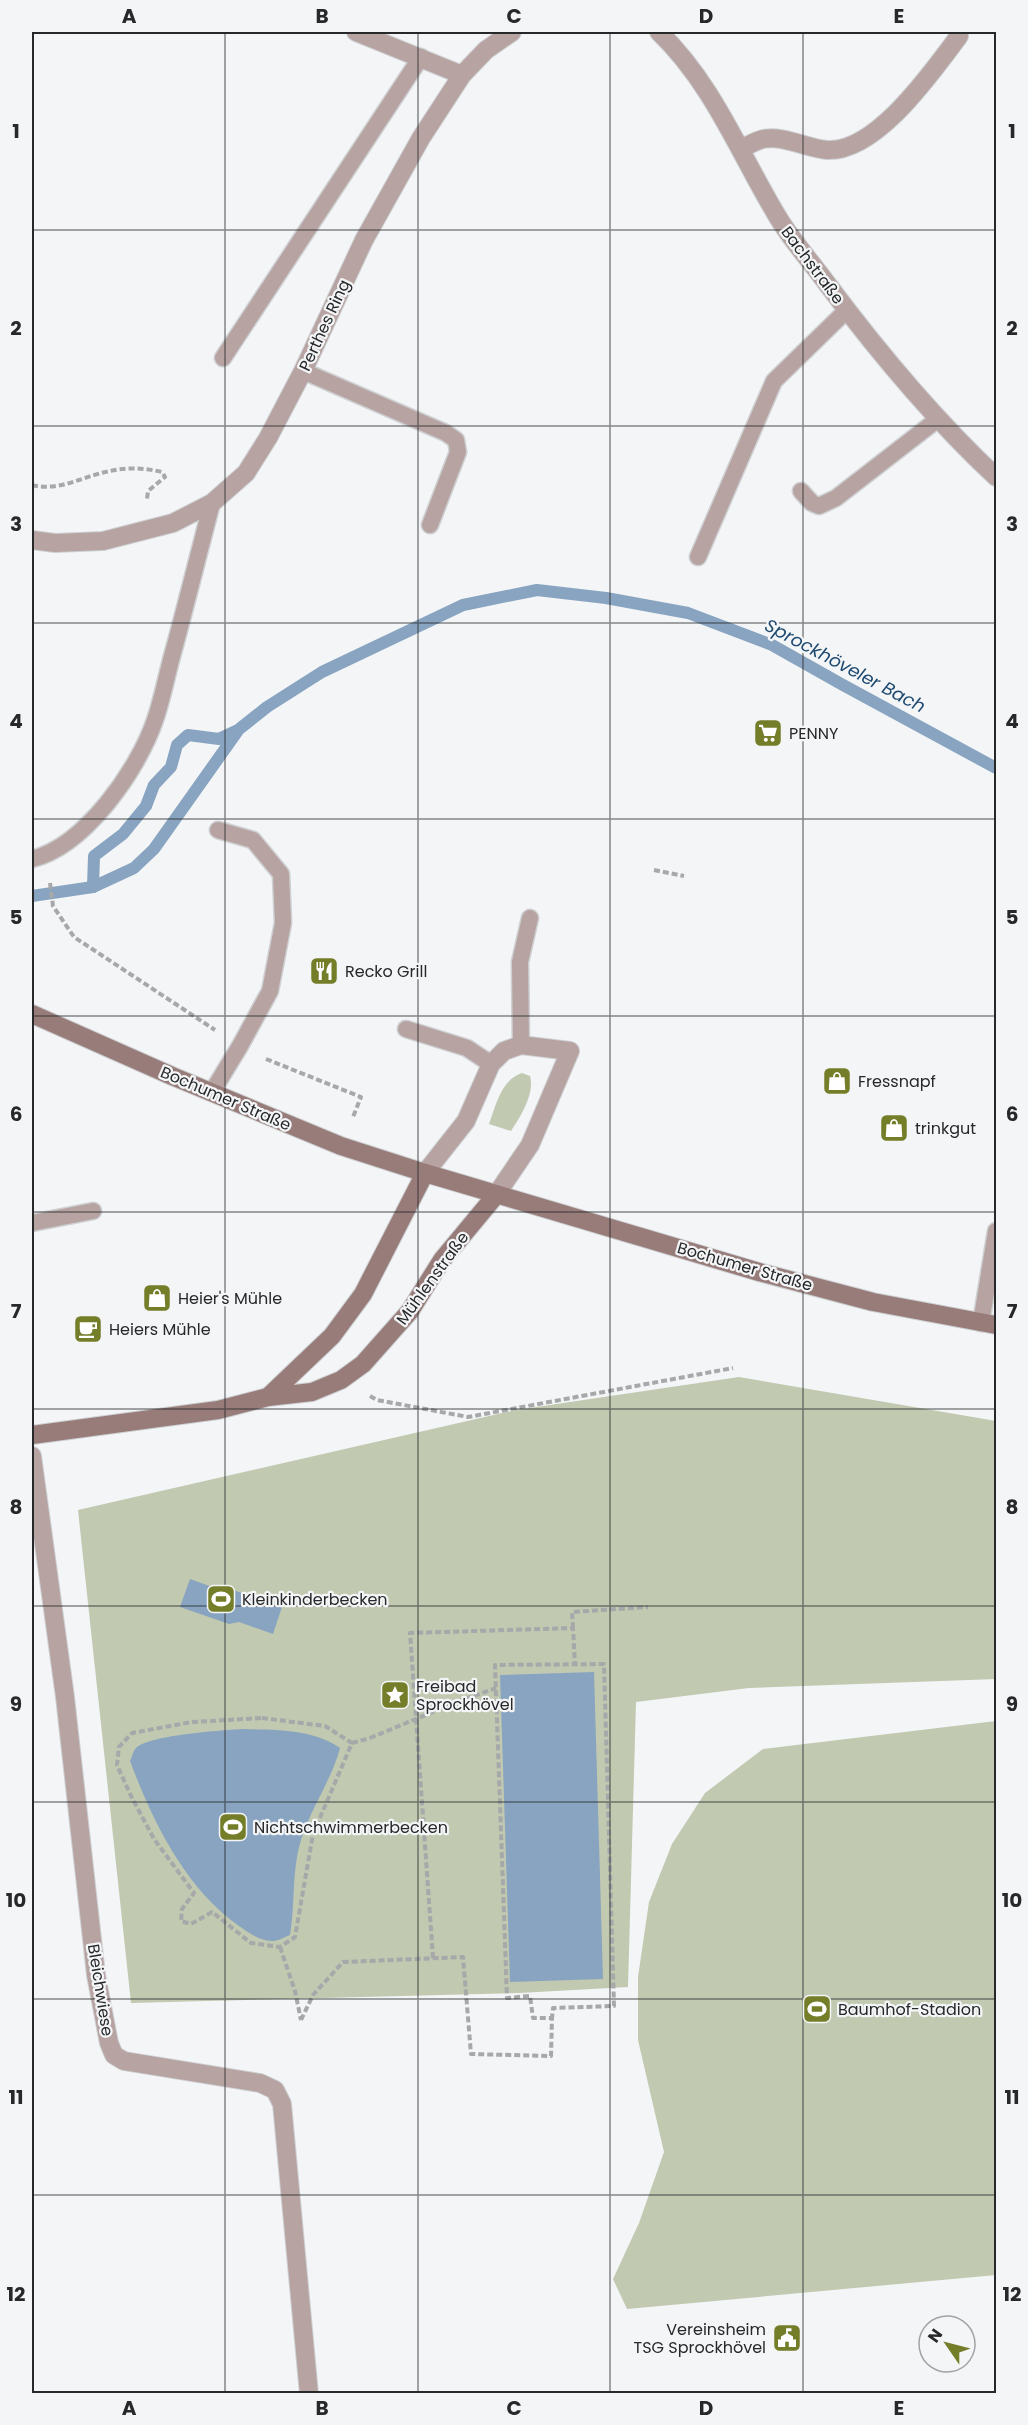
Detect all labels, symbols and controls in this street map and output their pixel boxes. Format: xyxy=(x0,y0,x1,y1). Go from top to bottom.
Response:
text: A xyxy=(122,2,137,30)
text: B xyxy=(315,2,329,30)
text: C xyxy=(506,2,522,30)
text: D xyxy=(699,2,713,30)
text: E xyxy=(894,2,904,30)
text: 1 xyxy=(12,117,20,145)
text: 1 xyxy=(1008,117,1016,145)
street label: Bachstraße xyxy=(776,221,850,309)
street label: Perthes Ring xyxy=(293,276,356,375)
text: 2 xyxy=(10,314,22,342)
text: 2 xyxy=(1006,314,1018,342)
text: 3 xyxy=(10,510,22,538)
text: 3 xyxy=(1006,510,1018,538)
water label: Sprockhöveler Bach xyxy=(760,613,930,719)
text: 4 xyxy=(9,707,23,735)
text: 4 xyxy=(1005,707,1019,735)
supermarket icon: PENNY xyxy=(752,717,784,749)
place label: PENNY xyxy=(789,722,839,745)
text: 5 xyxy=(10,903,23,931)
text: 5 xyxy=(1006,903,1019,931)
restaurant icon: Recko Grill xyxy=(308,955,340,987)
place label: Recko Grill xyxy=(345,960,427,983)
street label: Bochumer Straße xyxy=(157,1061,295,1136)
shop icon: Fressnapf xyxy=(821,1065,853,1097)
place label: Fressnapf xyxy=(858,1070,936,1093)
text: 6 xyxy=(10,1100,22,1128)
text: 6 xyxy=(1006,1100,1018,1128)
shop icon: trinkgut xyxy=(878,1112,910,1144)
place label: trinkgut xyxy=(915,1117,976,1140)
street label: Mühlenstraße xyxy=(391,1227,474,1330)
street label: Bochumer Straße xyxy=(675,1236,815,1297)
shop icon: Heier's Mühle xyxy=(141,1282,173,1314)
place label: Heier's Mühle xyxy=(178,1287,282,1310)
text: 7 xyxy=(11,1297,22,1325)
text: 7 xyxy=(1007,1297,1018,1325)
cafe icon: Heiers Mühle xyxy=(72,1313,104,1345)
place label: Heiers Mühle xyxy=(109,1318,211,1341)
text: 8 xyxy=(10,1493,22,1521)
text: 8 xyxy=(1006,1493,1018,1521)
sports icon: Kleinkinderbecken xyxy=(205,1583,237,1615)
place label: Kleinkinderbecken xyxy=(242,1588,388,1611)
place label: Freibad Sprockhövel xyxy=(416,1675,514,1716)
place icon: Freibad Sprockhövel xyxy=(379,1679,411,1711)
text: 9 xyxy=(10,1690,22,1718)
text: 9 xyxy=(1006,1690,1018,1718)
sports icon: Nichtschwimmerbecken xyxy=(217,1811,249,1843)
place label: Nichtschwimmerbecken xyxy=(254,1816,448,1839)
text: 10 xyxy=(6,1886,26,1914)
text: 10 xyxy=(1002,1886,1022,1914)
street label: Bleichwiese xyxy=(82,1942,119,2038)
sports icon: Baumhof-Stadion xyxy=(801,1993,833,2025)
place label: Baumhof-Stadion xyxy=(838,1998,981,2021)
text: 11 xyxy=(8,2083,24,2111)
text: 11 xyxy=(1004,2083,1020,2111)
text: 12 xyxy=(7,2280,25,2308)
text: 12 xyxy=(1003,2280,1021,2308)
north arrow xyxy=(917,2314,977,2374)
place label: Vereinsheim TSG Sprockhövel xyxy=(634,2318,766,2359)
public building icon: Vereinsheim TSG Sprockhövel xyxy=(771,2322,803,2354)
text: N xyxy=(922,2324,948,2347)
text: A xyxy=(122,2394,137,2422)
text: B xyxy=(315,2394,329,2422)
text: C xyxy=(506,2394,522,2422)
text: D xyxy=(699,2394,713,2422)
text: E xyxy=(894,2394,904,2422)

